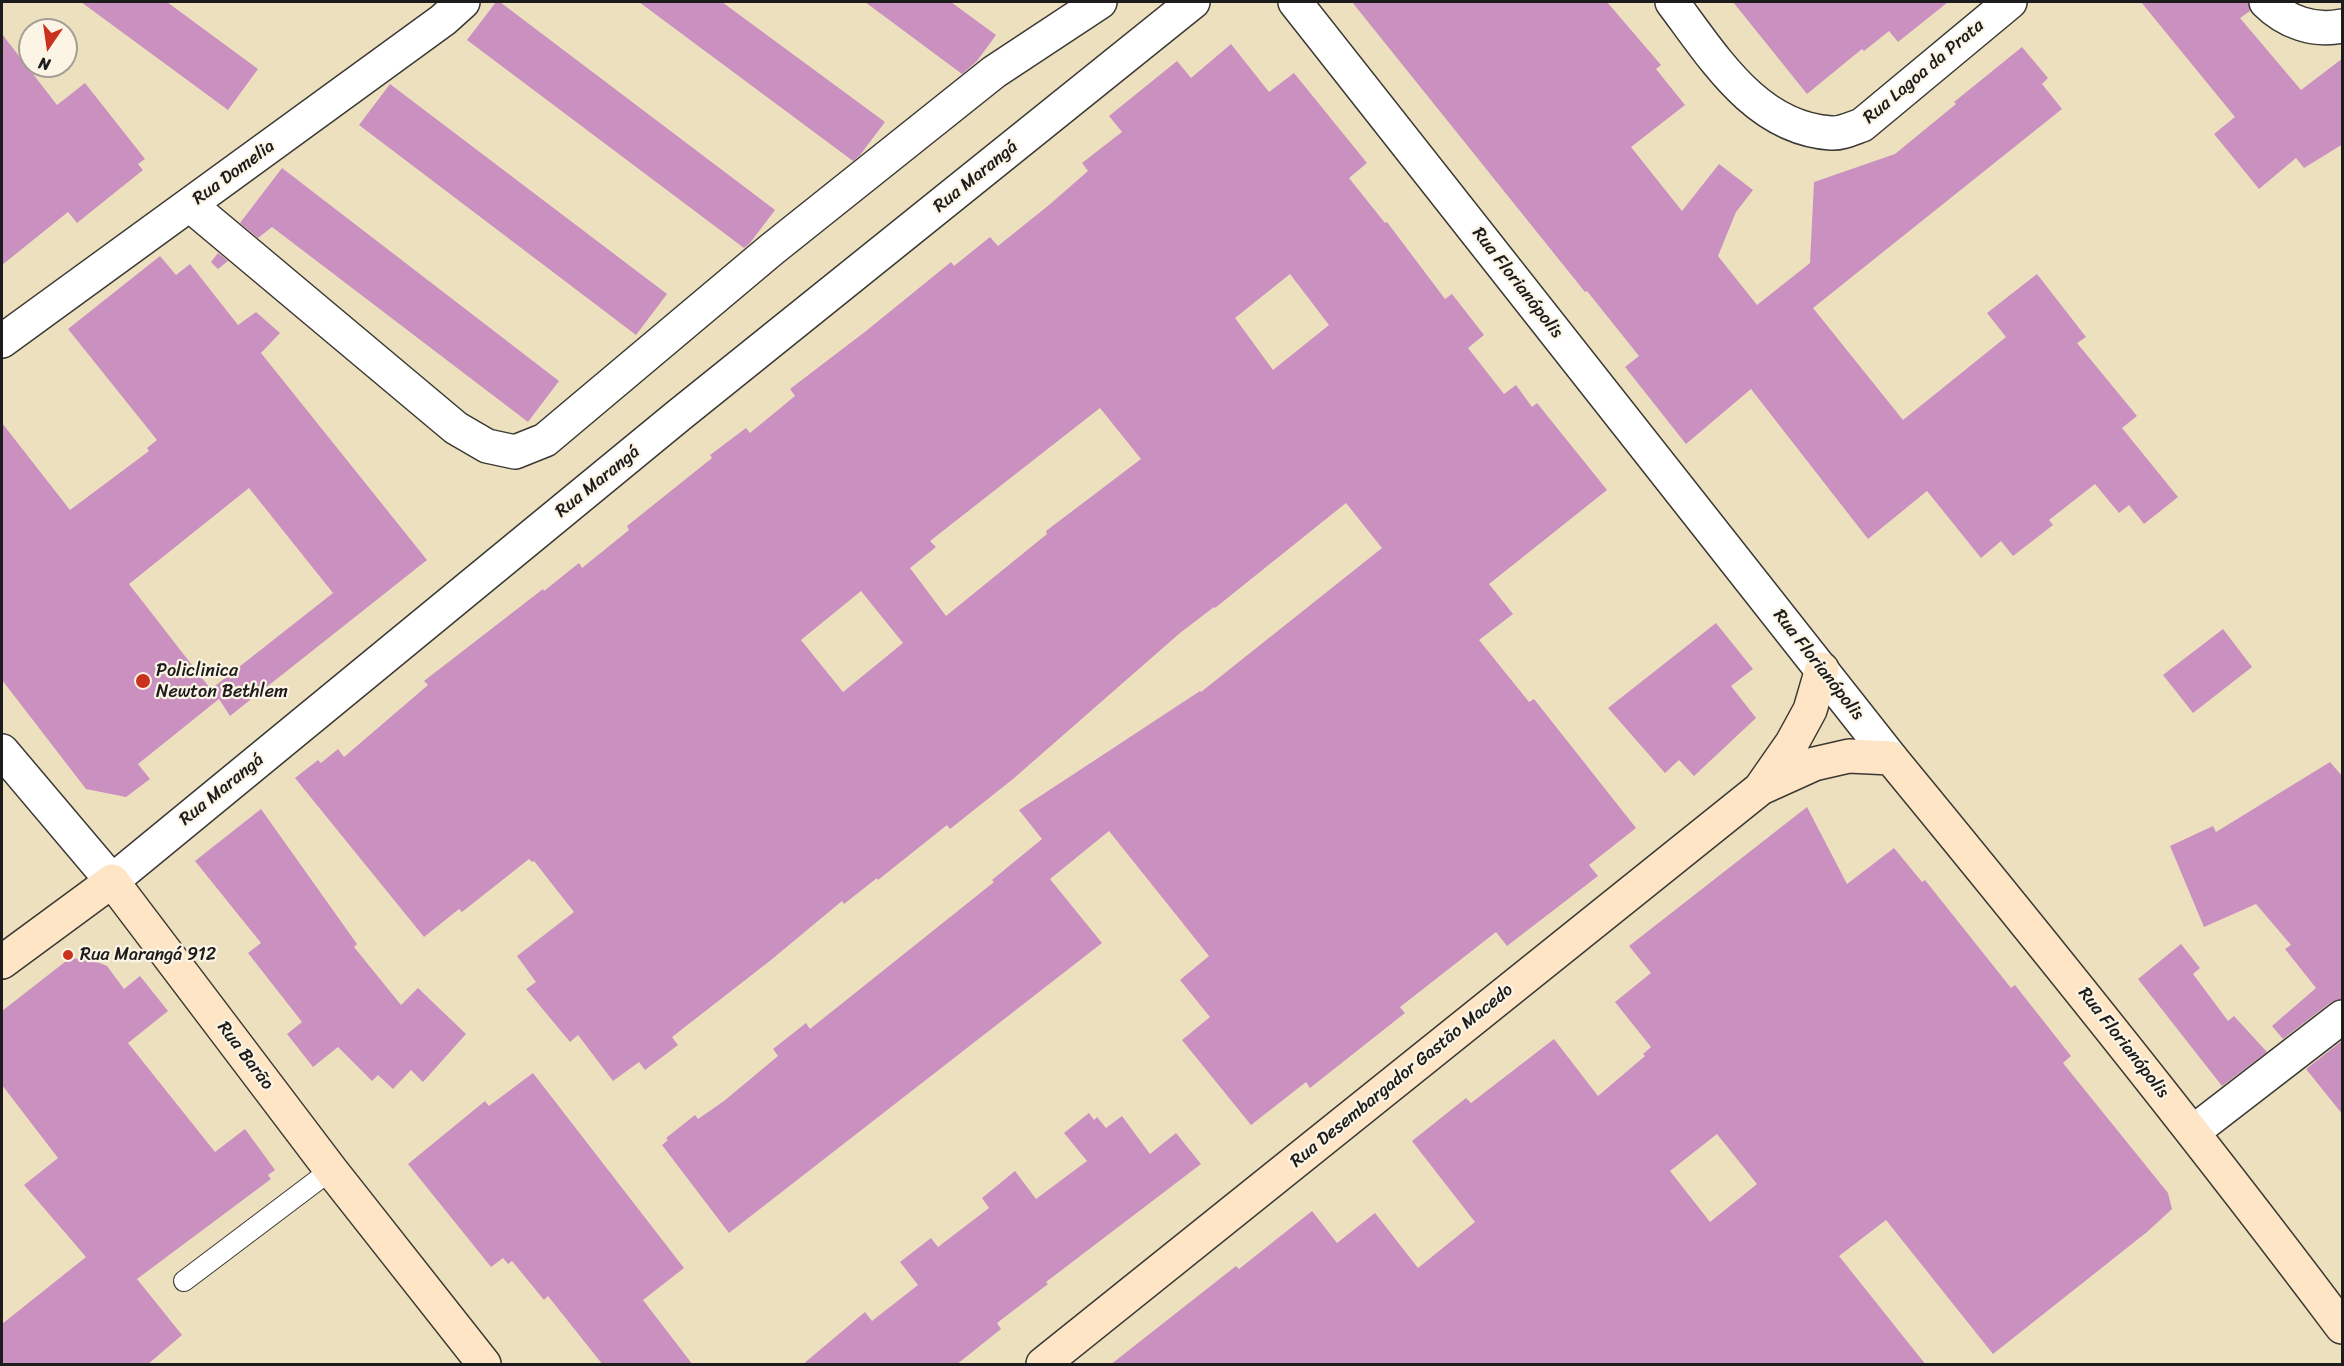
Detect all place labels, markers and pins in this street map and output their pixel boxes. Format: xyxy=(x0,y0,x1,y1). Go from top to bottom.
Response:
place label: Policlinica Newton Bethlem xyxy=(156,660,288,702)
marker: Policlinica Newton Bethlem xyxy=(134,672,152,690)
place label: Rua Marangá 912 xyxy=(80,944,216,966)
marker: Rua Marangá 912 xyxy=(61,948,75,962)

